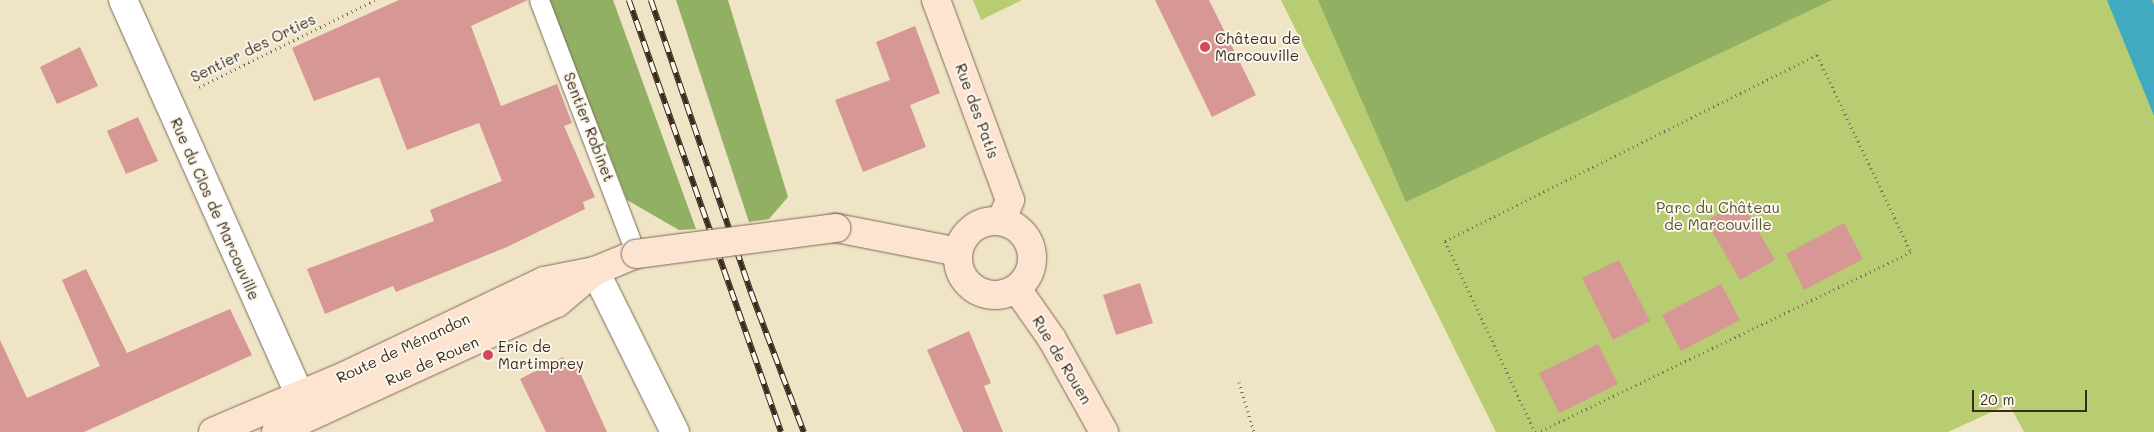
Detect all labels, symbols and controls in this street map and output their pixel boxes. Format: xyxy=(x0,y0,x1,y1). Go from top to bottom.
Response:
street label: Sentier des Orties xyxy=(188,10,318,86)
place label: Château de Marcouville xyxy=(1215,29,1301,64)
marker: Château de Marcouville xyxy=(1199,41,1211,53)
street label: Rue des Patis xyxy=(951,61,1003,161)
street label: Sentier Robinet xyxy=(560,70,618,184)
street label: Rue du Clos de Marcouville xyxy=(167,115,263,303)
park label: Parc du Château de Marcouville xyxy=(1656,198,1780,233)
street label: Route de Ménandon xyxy=(334,309,472,387)
street label: Rue de Rouen xyxy=(1029,313,1095,407)
street label: Rue de Rouen xyxy=(383,332,481,390)
place label: Eric de Martimprey xyxy=(498,337,584,372)
marker: Eric de Martimprey xyxy=(482,349,494,361)
scale bar xyxy=(1974,380,2089,412)
text: 20 m xyxy=(1980,389,2014,409)

